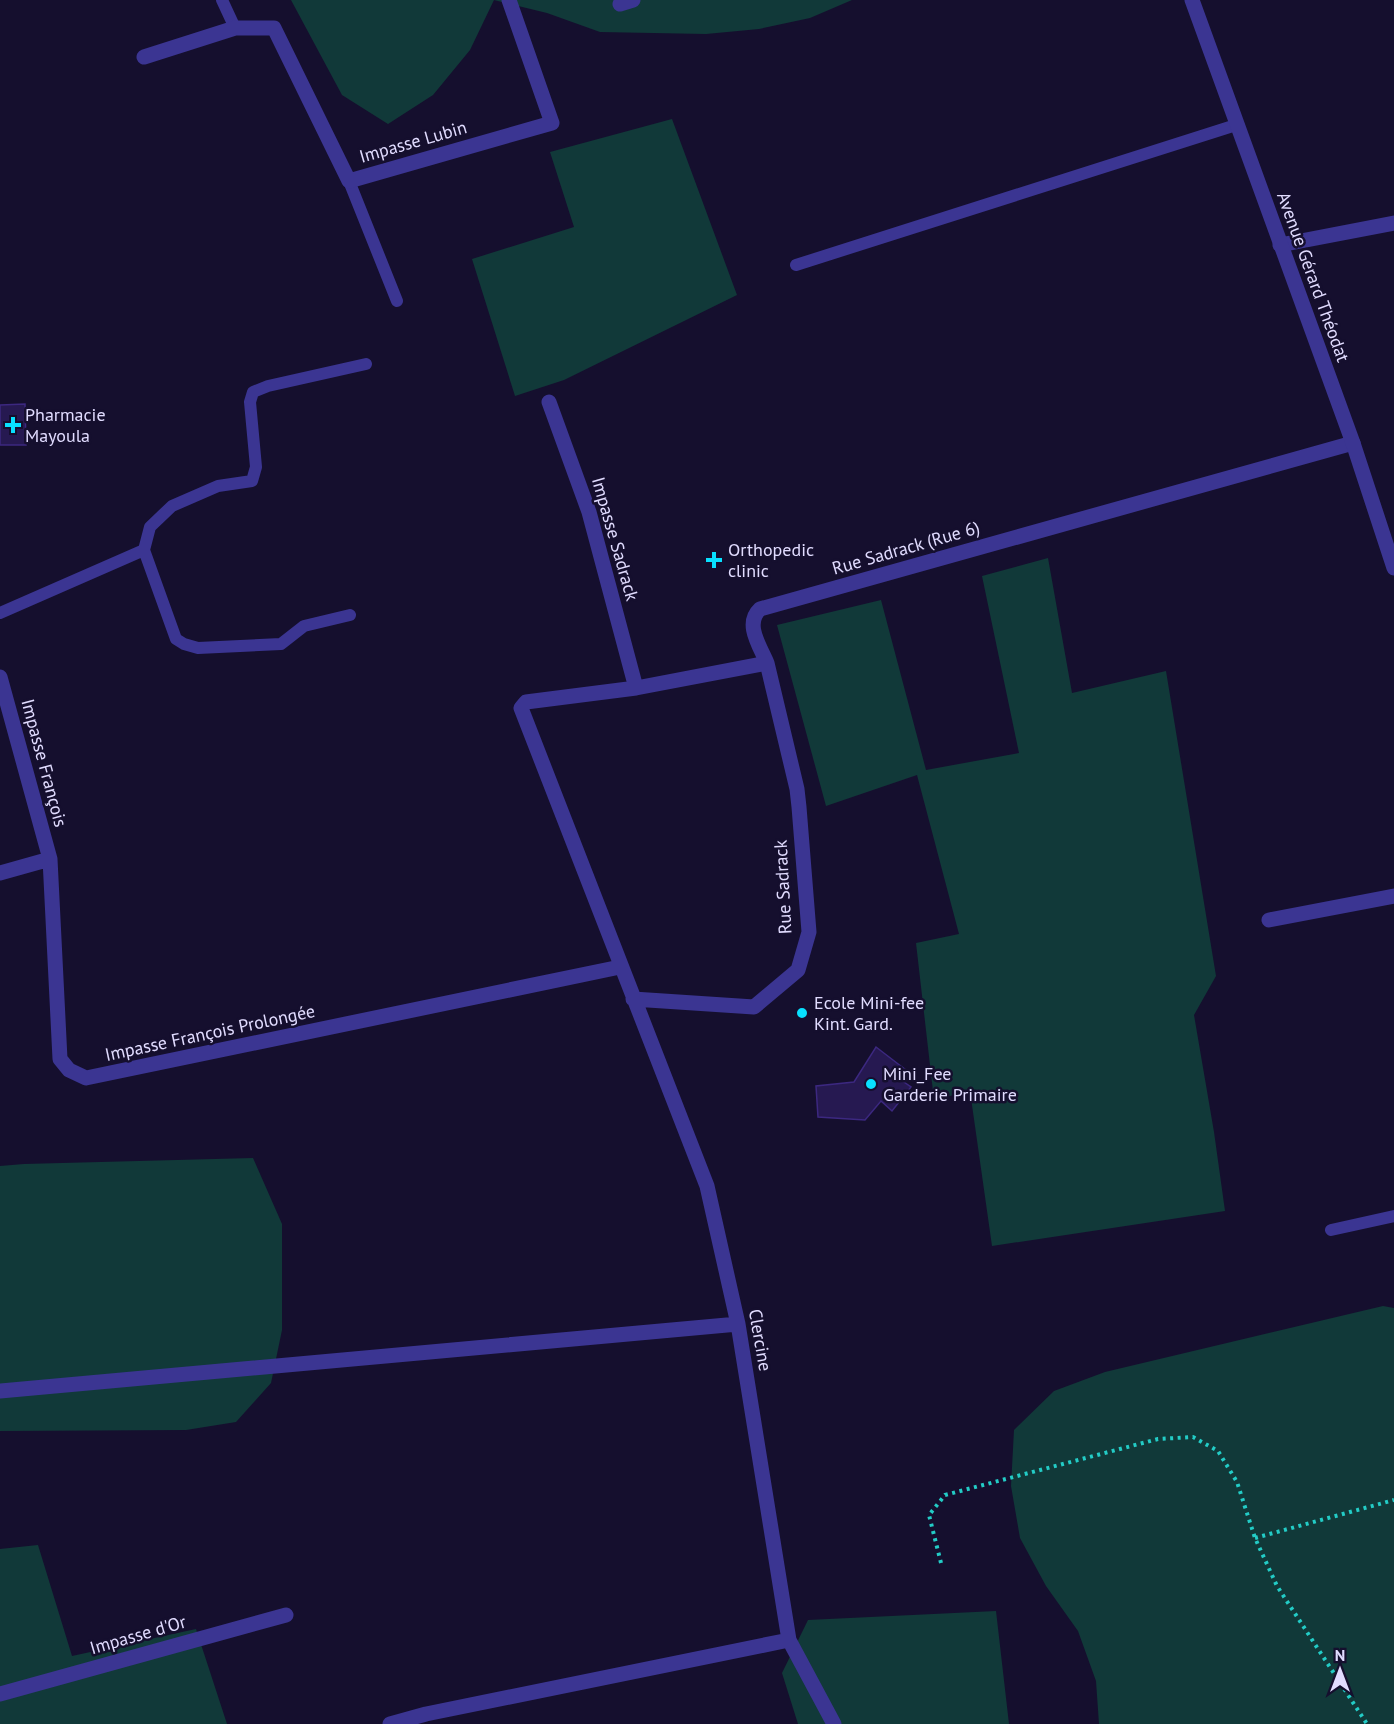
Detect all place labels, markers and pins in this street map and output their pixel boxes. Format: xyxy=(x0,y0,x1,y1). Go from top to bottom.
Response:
place label: Pharmacie Mayoula xyxy=(25,403,106,447)
marker: Pharmacie Mayoula xyxy=(6,418,20,432)
place label: Orthopedic clinic xyxy=(728,538,814,582)
marker: Orthopedic clinic xyxy=(705,551,723,569)
place label: Ecole Mini-fee Kint. Gard. xyxy=(814,991,924,1035)
marker: Ecole Mini-fee Kint. Gard. xyxy=(795,1006,809,1020)
place label: Mini_Fee Garderie Primaire xyxy=(883,1062,1017,1106)
marker: Mini_Fee Garderie Primaire xyxy=(864,1077,878,1091)

